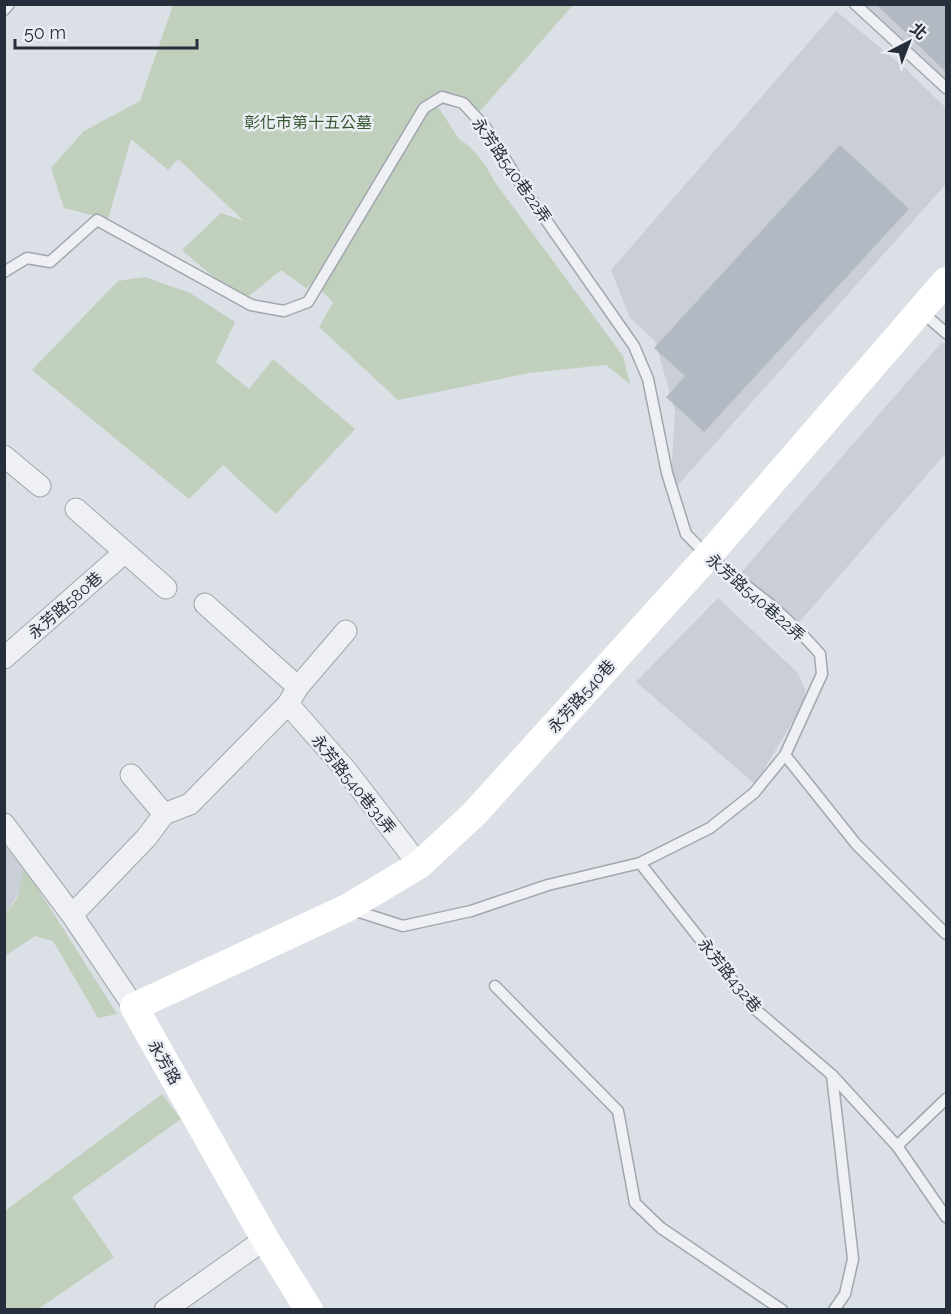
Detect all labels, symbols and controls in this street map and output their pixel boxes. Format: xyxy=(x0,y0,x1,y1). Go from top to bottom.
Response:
scale bar xyxy=(15,12,196,50)
north arrow xyxy=(879,12,939,72)
text: 北 xyxy=(906,19,931,44)
text: 50 m xyxy=(24,22,66,43)
park label: 彰化市第十五公墓 xyxy=(244,113,372,132)
street label: 永芳路540巷22弄 xyxy=(468,114,555,226)
street label: 永芳路540巷22弄 xyxy=(703,550,809,645)
street label: 永芳路580巷 xyxy=(24,568,106,643)
street label: 永芳路540巷 xyxy=(544,656,619,737)
street label: 永芳路540巷31弄 xyxy=(308,731,400,838)
street label: 永芳路432巷 xyxy=(694,935,765,1016)
street label: 永芳路 xyxy=(144,1037,185,1088)

